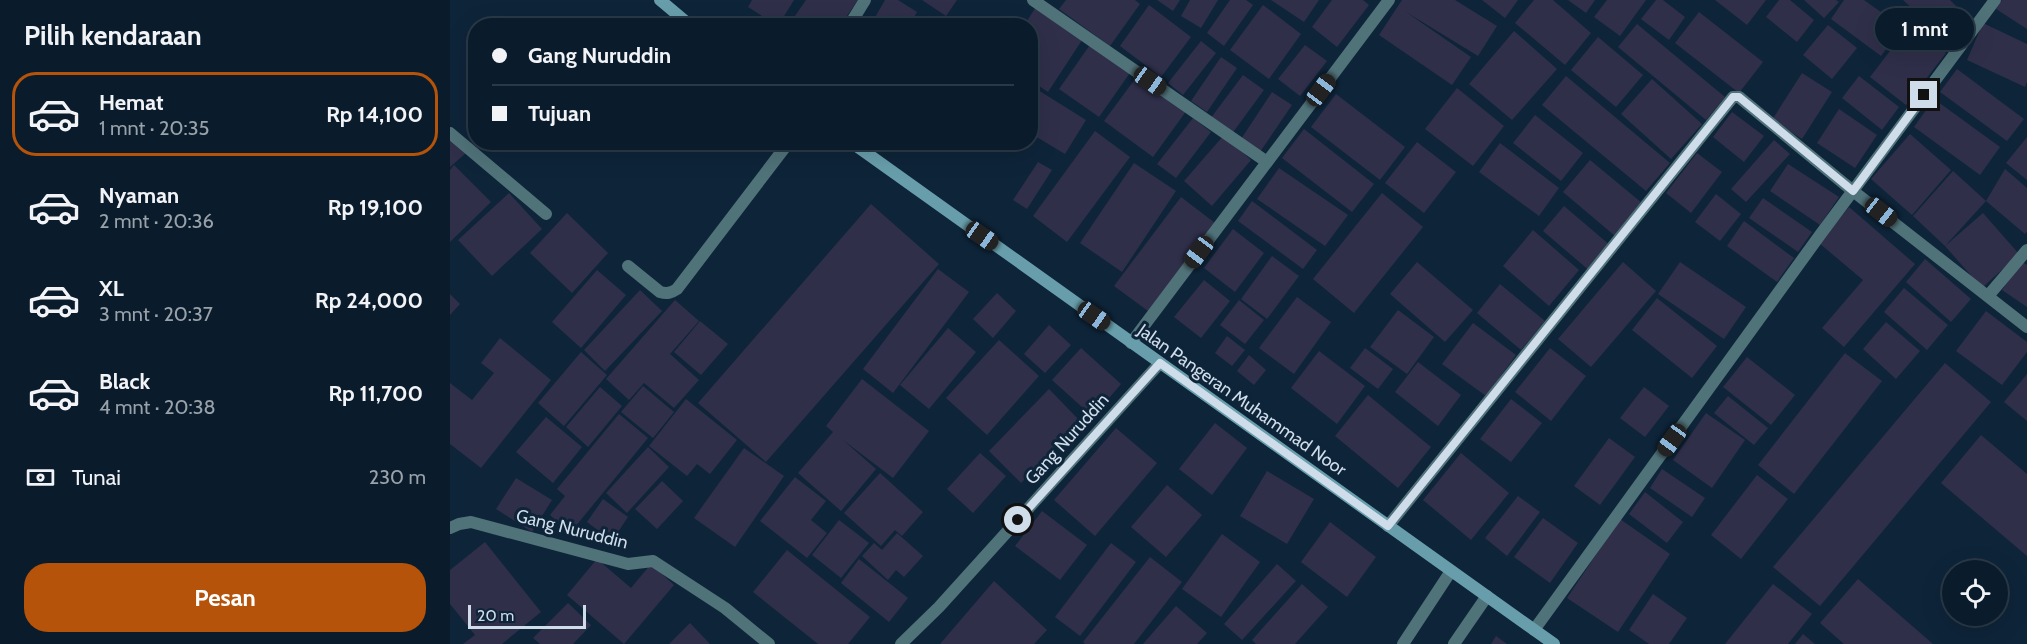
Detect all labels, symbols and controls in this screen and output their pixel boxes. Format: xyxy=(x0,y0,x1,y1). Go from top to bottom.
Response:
callout: 1 mnt xyxy=(1874,8,1974,50)
text: 1 mnt xyxy=(1901,17,1948,41)
text: Pilih kendaraan xyxy=(24,19,202,52)
text: Gang Nuruddin xyxy=(528,42,671,69)
car xyxy=(1130,63,1170,99)
car xyxy=(1303,70,1339,110)
route end xyxy=(1910,81,1937,108)
icon: car xyxy=(27,87,81,141)
text: Hemat xyxy=(99,89,164,116)
text: Tujuan xyxy=(528,100,591,127)
text: Rp 14,100 xyxy=(326,101,423,128)
text: 1 mnt · 20:35 xyxy=(99,116,209,140)
icon: car xyxy=(27,180,81,234)
text: Nyaman xyxy=(99,182,179,209)
text: Rp 19,100 xyxy=(328,194,423,221)
car xyxy=(1861,194,1901,230)
text: 2 mnt · 20:36 xyxy=(99,209,214,233)
car xyxy=(962,218,1002,254)
car xyxy=(1181,232,1217,272)
icon: car xyxy=(27,273,81,327)
text: XL xyxy=(99,275,124,302)
text: Rp 24,000 xyxy=(315,287,423,314)
car xyxy=(1074,298,1114,334)
text: 3 mnt · 20:37 xyxy=(99,302,213,326)
street label: Jalan Pangeran Muhammad Noor xyxy=(1133,319,1351,481)
icon: car xyxy=(27,366,81,420)
text: Black xyxy=(99,368,150,395)
text: Rp 11,700 xyxy=(328,380,423,407)
street label: Gang Nuruddin xyxy=(1020,389,1114,489)
text: 4 mnt · 20:38 xyxy=(99,395,216,419)
car xyxy=(1654,420,1690,460)
icon: cash xyxy=(24,461,57,494)
text: Tunai xyxy=(72,464,121,491)
text: 230 m xyxy=(369,465,426,489)
street label: Gang Nuruddin xyxy=(514,504,630,554)
route start xyxy=(1004,506,1031,533)
map controls xyxy=(1942,560,2008,626)
button: locate xyxy=(1942,560,2008,626)
button: Pesan xyxy=(24,563,426,632)
scale bar xyxy=(468,602,586,630)
text: 20 m xyxy=(477,606,514,625)

